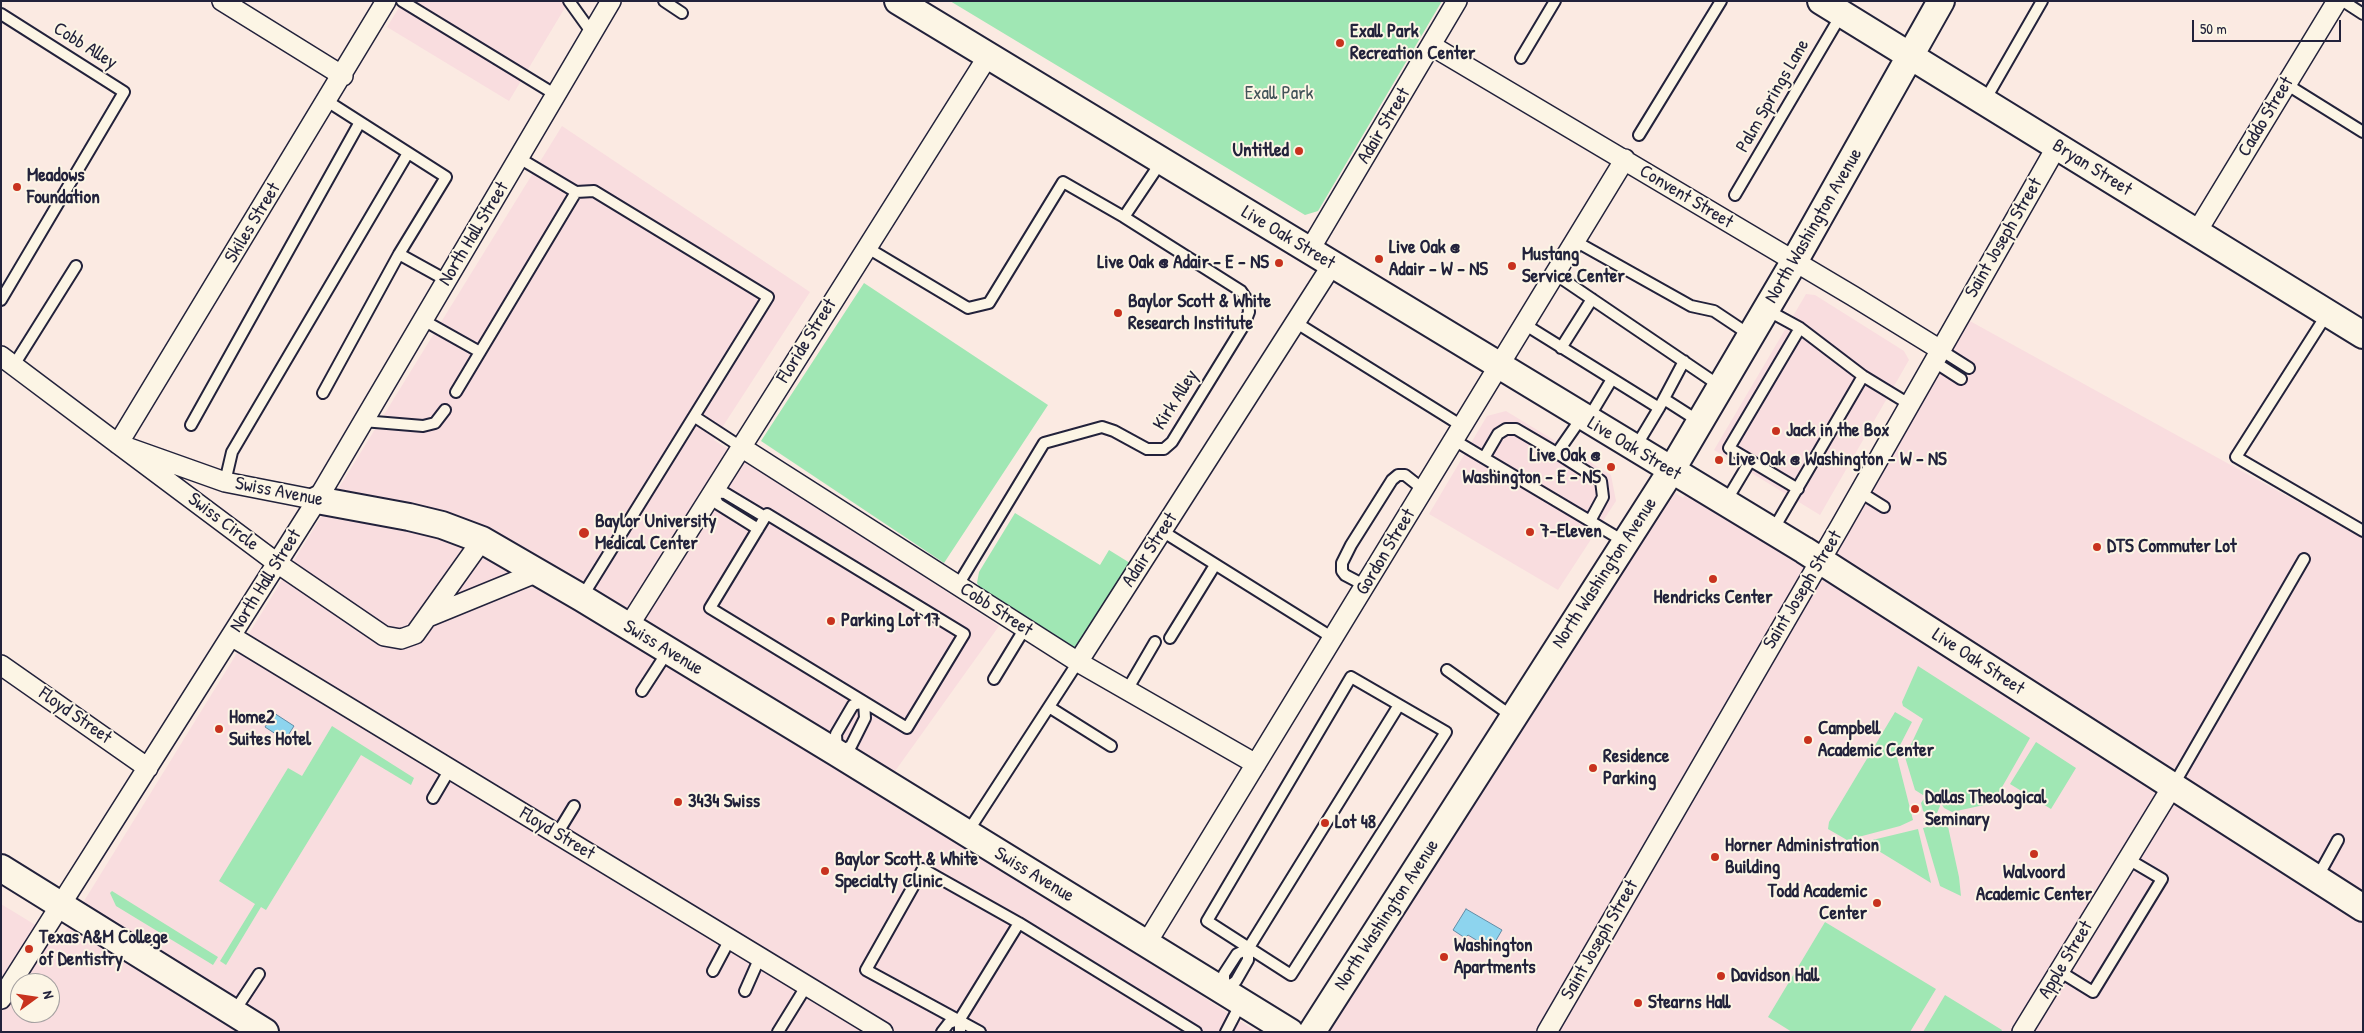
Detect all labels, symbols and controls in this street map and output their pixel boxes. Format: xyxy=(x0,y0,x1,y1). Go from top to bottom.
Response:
scale bar xyxy=(2194,10,2343,42)
street label: Cobb Alley xyxy=(49,17,121,75)
text: 50 m xyxy=(2200,18,2227,39)
place label: Exall Park Recreation Center xyxy=(1350,21,1475,65)
street label: Palm Springs Lane xyxy=(1731,35,1815,157)
marker: Exall Park Recreation Center xyxy=(1334,37,1346,49)
street label: Caddo Street xyxy=(2233,73,2299,161)
park label: Exall Park xyxy=(1245,83,1313,105)
street label: Adair Street xyxy=(1353,84,1415,168)
street label: Bryan Street xyxy=(2048,135,2136,201)
place label: Untitled xyxy=(1233,140,1289,162)
marker: Untitled xyxy=(1293,145,1305,157)
street label: North Washington Avenue xyxy=(1760,145,1868,307)
street label: Convent Street xyxy=(1635,160,1737,234)
place label: Meadows Foundation xyxy=(27,165,100,209)
street label: Saint Joseph Street xyxy=(1961,174,2047,302)
street label: North Hall Street xyxy=(434,178,514,290)
street label: Skiles Street xyxy=(220,179,286,267)
marker: Meadows Foundation xyxy=(11,181,23,193)
street label: Live Oak Street xyxy=(1237,201,1339,275)
place label: Live Oak @ Adair - W - NS xyxy=(1389,237,1488,281)
place label: Mustang Service Center xyxy=(1522,244,1625,288)
place label: Live Oak @ Adair - E - NS xyxy=(1097,252,1269,274)
marker: Live Oak @ Adair - W - NS xyxy=(1373,253,1385,265)
marker: Live Oak @ Adair - E - NS xyxy=(1273,257,1285,269)
marker: Mustang Service Center xyxy=(1506,260,1518,272)
place label: Baylor Scott & White Research Institute xyxy=(1128,291,1271,335)
street label: Floride Street xyxy=(772,295,842,387)
marker: Baylor Scott & White Research Institute xyxy=(1112,307,1124,319)
street label: Kirk Alley xyxy=(1149,366,1203,434)
street label: Live Oak Street xyxy=(1583,412,1685,486)
place label: Jack in the Box xyxy=(1786,420,1890,442)
marker: Jack in the Box xyxy=(1770,425,1782,437)
place label: Live Oak @ Washington - E - NS xyxy=(1462,445,1601,489)
place label: Live Oak @ Washington - W - NS xyxy=(1729,449,1947,471)
marker: Live Oak @ Washington - W - NS xyxy=(1713,454,1725,466)
marker: Live Oak @ Washington - E - NS xyxy=(1605,461,1617,473)
street label: Swiss Avenue xyxy=(233,472,325,512)
street label: Swiss Circle xyxy=(183,488,263,556)
street label: North Washington Avenue xyxy=(1548,493,1662,653)
street label: Gordon Street xyxy=(1351,505,1421,599)
street label: Adair Street xyxy=(1117,508,1183,592)
place label: Baylor University Medical Center xyxy=(595,511,716,555)
place label: 7-Eleven xyxy=(1540,521,1602,543)
street label: North Hall Street xyxy=(225,525,307,637)
marker: Baylor University Medical Center xyxy=(577,526,591,540)
marker: 7-Eleven xyxy=(1524,526,1536,538)
street label: Saint Joseph Street xyxy=(1759,527,1847,653)
place label: DTS Commuter Lot xyxy=(2107,536,2237,558)
marker: DTS Commuter Lot xyxy=(2091,541,2103,553)
marker: Hendricks Center xyxy=(1707,573,1719,585)
street label: Cobb Street xyxy=(955,578,1037,642)
place label: Hendricks Center xyxy=(1654,587,1772,609)
place label: Parking Lot 17 xyxy=(841,610,940,632)
street label: Swiss Avenue xyxy=(619,615,707,681)
marker: Parking Lot 17 xyxy=(825,615,837,627)
street label: Live Oak Street xyxy=(1928,624,2028,700)
street label: Floyd Street xyxy=(34,683,116,749)
place label: Home2 Suites Hotel xyxy=(229,707,311,751)
place label: Campbell Academic Center xyxy=(1818,718,1934,762)
marker: Home2 Suites Hotel xyxy=(213,723,225,735)
marker: Campbell Academic Center xyxy=(1802,734,1814,746)
place label: Residence Parking xyxy=(1603,746,1669,790)
marker: Residence Parking xyxy=(1587,762,1599,774)
place label: Dallas Theological Seminary xyxy=(1925,787,2046,831)
place label: 3434 Swiss xyxy=(688,791,760,813)
marker: 3434 Swiss xyxy=(672,796,684,808)
street label: Floyd Street xyxy=(515,803,599,865)
marker: Dallas Theological Seminary xyxy=(1909,803,1921,815)
place label: Lot 48 xyxy=(1335,812,1376,834)
marker: Lot 48 xyxy=(1319,817,1331,829)
street label: North Washington Avenue xyxy=(1330,835,1444,995)
place label: Horner Administration Building xyxy=(1725,835,1879,879)
street label: Swiss Avenue xyxy=(990,842,1078,908)
marker: Walvoord Academic Center xyxy=(2028,848,2040,860)
place label: Baylor Scott & White Specialty Clinic xyxy=(835,849,978,893)
marker: Horner Administration Building xyxy=(1709,851,1721,863)
place label: Walvoord Academic Center xyxy=(1976,862,2092,906)
marker: Baylor Scott & White Specialty Clinic xyxy=(819,865,831,877)
street label: Saint Joseph Street xyxy=(1557,876,1643,1004)
place label: Todd Academic Center xyxy=(1768,881,1867,925)
marker: Todd Academic Center xyxy=(1871,897,1883,909)
street label: Apple Street xyxy=(2034,917,2098,1003)
place label: Texas A&M College of Dentistry xyxy=(39,927,168,971)
place label: Washington Apartments xyxy=(1454,935,1536,979)
marker: Texas A&M College of Dentistry xyxy=(23,943,35,955)
marker: Washington Apartments xyxy=(1438,951,1450,963)
place label: Davidson Hall xyxy=(1731,965,1819,987)
marker: Davidson Hall xyxy=(1715,970,1727,982)
north arrow xyxy=(10,973,60,1023)
text: N xyxy=(39,989,59,1000)
place label: Stearns Hall xyxy=(1648,992,1730,1014)
marker: Stearns Hall xyxy=(1632,997,1644,1009)

